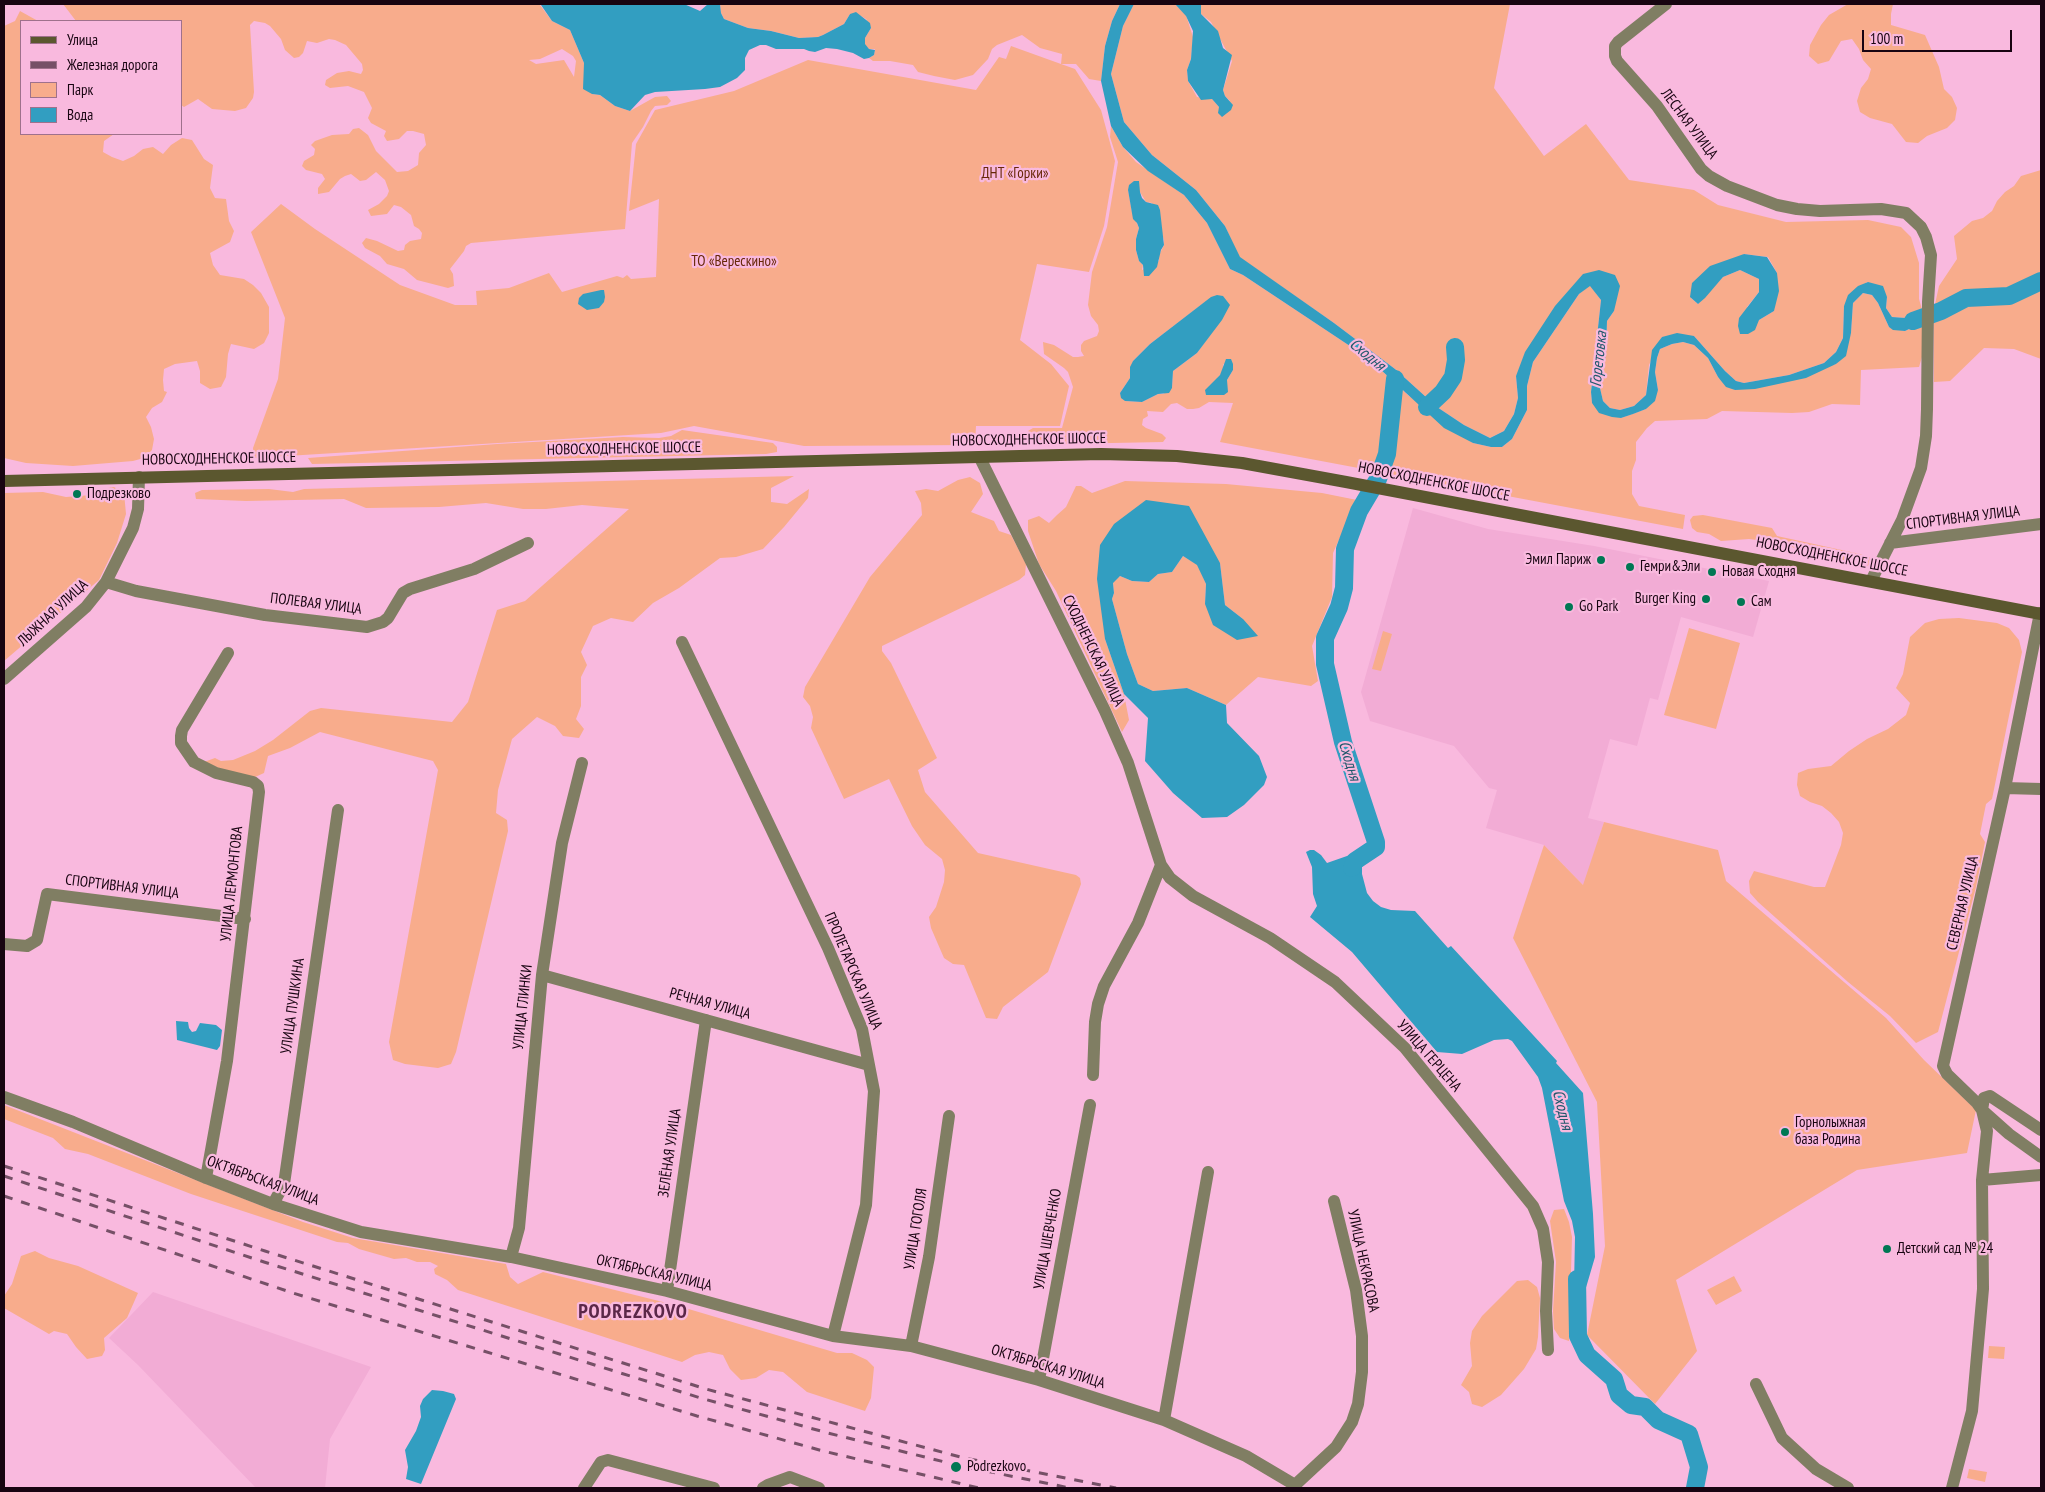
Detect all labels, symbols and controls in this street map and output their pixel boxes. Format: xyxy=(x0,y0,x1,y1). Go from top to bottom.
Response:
legend xyxy=(20,20,182,135)
scale bar xyxy=(1865,20,2015,52)
text: 100 m xyxy=(1870,29,1903,48)
text: Улица xyxy=(67,30,98,49)
text: Железная дорога xyxy=(67,55,158,74)
text: Парк xyxy=(67,80,93,99)
street label: ЛЕСНАЯ УЛИЦА xyxy=(1657,85,1721,163)
text: Вода xyxy=(67,105,93,124)
park label: ДНТ «Горки» xyxy=(981,165,1049,183)
park label: ТО «Верескино» xyxy=(691,253,777,271)
water label: Горетовка xyxy=(1587,330,1611,388)
water label: Сходня xyxy=(1345,335,1389,375)
street label: НОВОСХОДНЕНСКОЕ ШОССЕ xyxy=(952,430,1106,450)
street label: НОВОСХОДНЕНСКОЕ ШОССЕ xyxy=(547,439,701,459)
street label: НОВОСХОДНЕНСКОЕ ШОССЕ xyxy=(142,449,296,469)
street label: НОВОСХОДНЕНСКОЕ ШОССЕ xyxy=(1357,458,1511,506)
place label: Подрезково xyxy=(87,485,151,503)
marker: Подрезково xyxy=(71,488,83,500)
street label: СПОРТИВНАЯ УЛИЦА xyxy=(1905,502,2021,534)
street label: НОВОСХОДНЕНСКОЕ ШОССЕ xyxy=(1755,533,1909,581)
place label: Эмил Париж xyxy=(1525,551,1591,569)
marker: Эмил Париж xyxy=(1595,554,1607,566)
place label: Гемри&Эли xyxy=(1640,558,1700,576)
marker: Гемри&Эли xyxy=(1624,561,1636,573)
place label: Новая Сходня xyxy=(1722,563,1795,581)
marker: Новая Сходня xyxy=(1706,566,1718,578)
street label: ЛЫЖНАЯ УЛИЦА xyxy=(14,576,92,650)
street label: ПОЛЕВАЯ УЛИЦА xyxy=(269,589,363,619)
place label: Burger King xyxy=(1635,590,1696,608)
street label: СХОДНЕНСКАЯ УЛИЦА xyxy=(1058,592,1128,710)
marker: Burger King xyxy=(1700,593,1712,605)
place label: Сам xyxy=(1751,593,1772,611)
marker: Сам xyxy=(1735,596,1747,608)
place label: Go Park xyxy=(1579,598,1618,616)
marker: Go Park xyxy=(1563,601,1575,613)
water label: Сходня xyxy=(1334,739,1364,783)
street label: УЛИЦА ЛЕРМОНТОВА xyxy=(217,825,247,943)
street label: СЕВЕРНАЯ УЛИЦА xyxy=(1943,854,1983,952)
street label: СПОРТИВНАЯ УЛИЦА xyxy=(64,871,180,903)
street label: ПРОЛЕТАРСКАЯ УЛИЦА xyxy=(820,910,886,1032)
street label: УЛИЦА ПУШКИНА xyxy=(277,957,309,1055)
street label: УЛИЦА ГЛИНКИ xyxy=(510,964,536,1050)
street label: РЕЧНАЯ УЛИЦА xyxy=(667,985,753,1023)
street label: УЛИЦА ГЕРЦЕНА xyxy=(1393,1016,1465,1096)
water label: Сходня xyxy=(1548,1088,1576,1132)
street label: ЗЕЛЁНАЯ УЛИЦА xyxy=(655,1107,685,1199)
place label: Горнолыжная база Родина xyxy=(1795,1114,1866,1149)
marker: Горнолыжная база Родина xyxy=(1779,1126,1791,1138)
street label: ОКТЯБРЬСКАЯ УЛИЦА xyxy=(204,1152,322,1210)
street label: УЛИЦА ГОГОЛЯ xyxy=(901,1187,931,1271)
street label: УЛИЦА ШЕВЧЕНКО xyxy=(1030,1187,1066,1291)
street label: УЛИЦА НЕКРАСОВА xyxy=(1343,1208,1383,1314)
place label: Детский сад № 24 xyxy=(1897,1240,1993,1258)
marker: Детский сад № 24 xyxy=(1881,1243,1893,1255)
street label: ОКТЯБРЬСКАЯ УЛИЦА xyxy=(594,1251,714,1295)
district label: PODREZKOVO xyxy=(577,1300,689,1324)
street label: ОКТЯБРЬСКАЯ УЛИЦА xyxy=(989,1341,1107,1393)
place label: Podrezkovo xyxy=(967,1458,1026,1476)
marker: Podrezkovo xyxy=(949,1460,963,1474)

